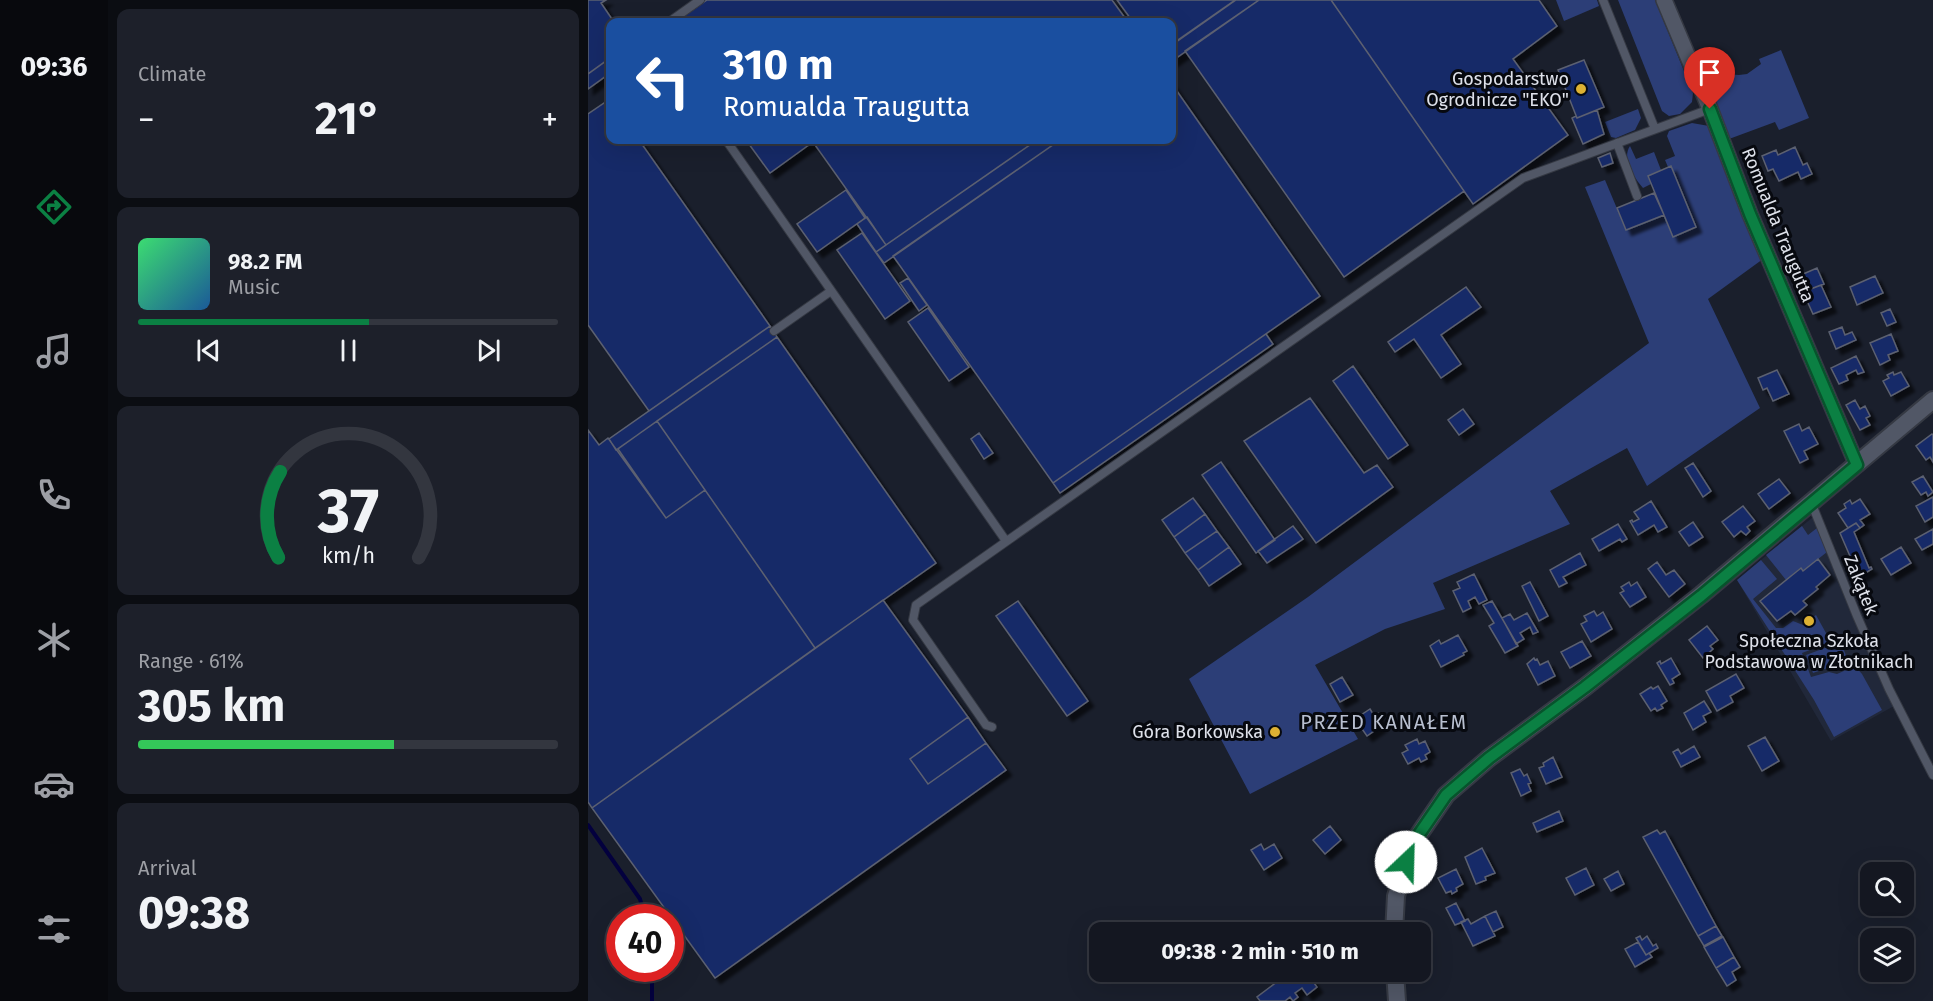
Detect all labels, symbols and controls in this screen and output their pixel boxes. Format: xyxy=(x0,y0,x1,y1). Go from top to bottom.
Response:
text: 310 m xyxy=(723,40,833,90)
icon: left xyxy=(624,42,702,120)
pin xyxy=(1684,47,1735,109)
text: 09:36 xyxy=(21,51,87,83)
icon: arrive xyxy=(1693,56,1726,89)
text: Climate xyxy=(138,62,206,86)
place label: Gospodarstwo Ogrodnicze "EKO" xyxy=(1426,68,1569,111)
marker: Gospodarstwo Ogrodnicze "EKO" xyxy=(1574,82,1588,96)
text: Romualda Traugutta xyxy=(723,91,970,123)
text: 21° xyxy=(315,92,381,146)
text: − xyxy=(138,100,155,140)
text: + xyxy=(542,100,558,140)
street label: Romualda Traugutta xyxy=(1737,144,1819,306)
icon: directions xyxy=(33,186,75,228)
text: 98.2 FM xyxy=(228,248,302,275)
text: Music xyxy=(228,275,280,299)
icon: music xyxy=(33,330,75,372)
icon: previous xyxy=(192,334,225,367)
icon: pause xyxy=(332,334,365,367)
icon: next xyxy=(472,334,505,367)
icon: phone xyxy=(33,474,75,516)
text: 37 xyxy=(316,474,379,549)
text: km/h xyxy=(321,543,375,569)
street label: Zakątek xyxy=(1839,552,1883,619)
marker: Społeczna Szkoła Podstawowa w Złotnikach xyxy=(1802,614,1816,628)
icon: climate xyxy=(33,619,75,661)
place label: Społeczna Szkoła Podstawowa w Złotnikach xyxy=(1705,630,1914,673)
text: Range · 61% xyxy=(138,649,244,673)
text: 305 km xyxy=(138,679,285,733)
district label: PRZED KANAŁEM xyxy=(1300,710,1468,734)
place label: Góra Borkowska xyxy=(1132,721,1263,743)
marker: Góra Borkowska xyxy=(1268,725,1282,739)
icon: car xyxy=(33,763,75,805)
position arrow xyxy=(1374,830,1438,894)
text: Arrival xyxy=(138,856,197,880)
map controls xyxy=(1860,862,1914,982)
button: search xyxy=(1860,862,1914,916)
text: 09:38 xyxy=(138,886,250,940)
speed limit sign: 40 xyxy=(606,904,684,982)
icon: filters xyxy=(33,908,75,950)
button: layers xyxy=(1860,928,1914,982)
text: 09:38 · 2 min · 510 m xyxy=(1161,938,1359,965)

